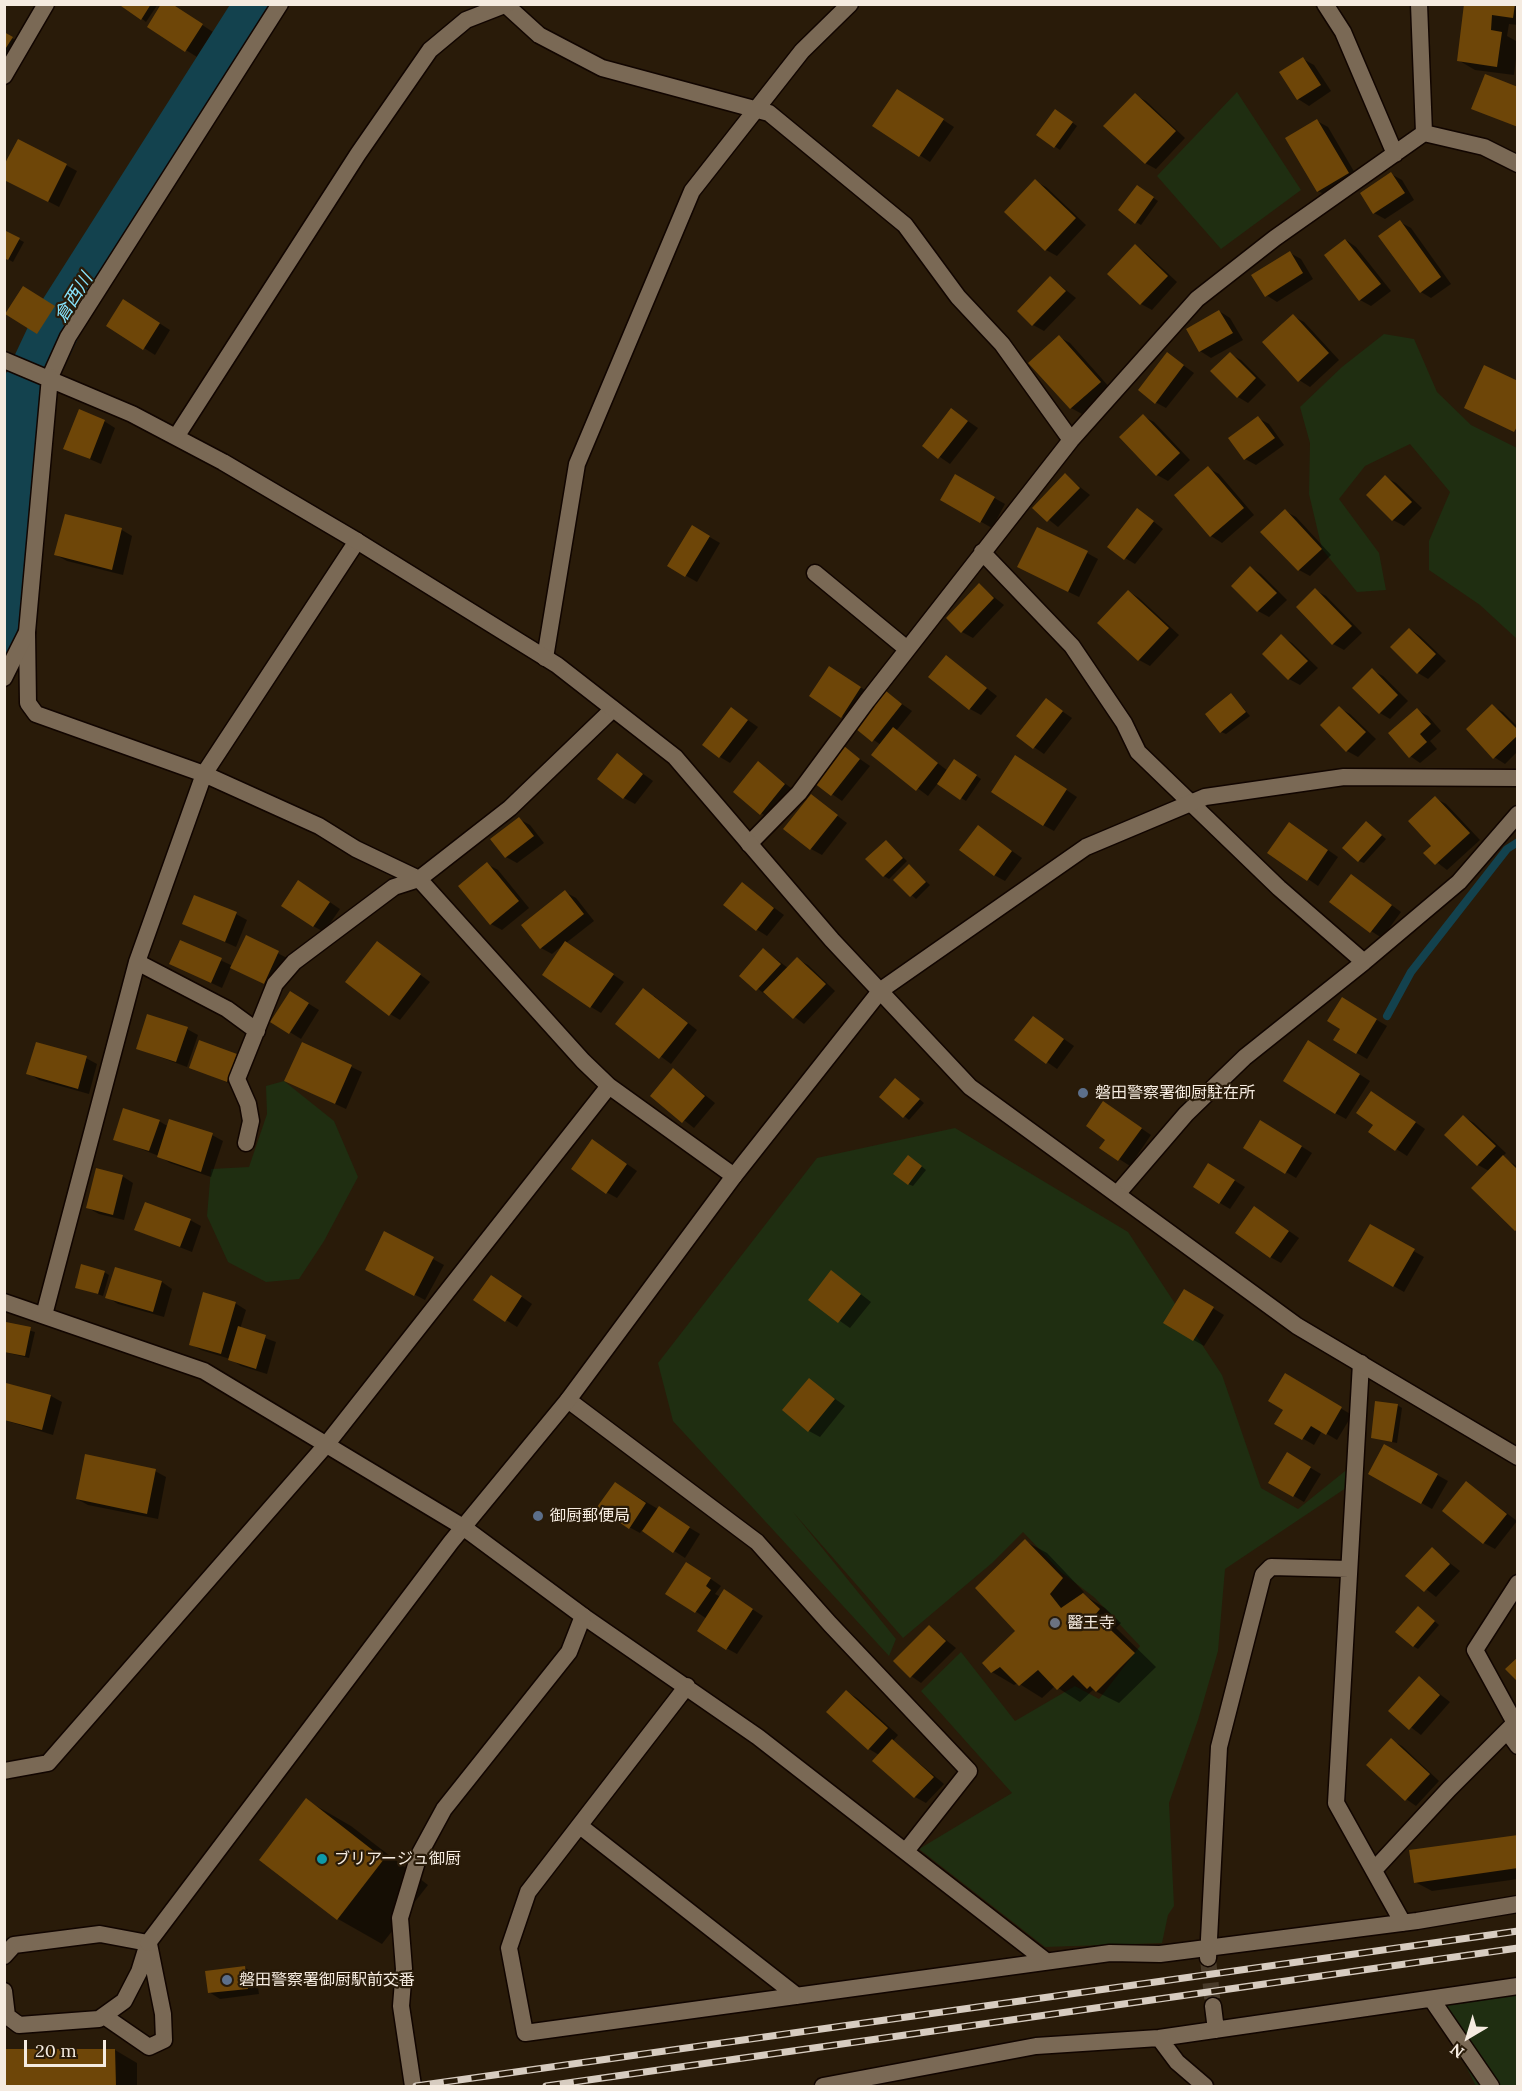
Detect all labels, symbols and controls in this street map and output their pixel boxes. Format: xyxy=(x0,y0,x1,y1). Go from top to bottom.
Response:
water label: 倉西川 xyxy=(51,269,97,327)
place label: 磐田警察署御厨駐在所 xyxy=(1095,1083,1255,1103)
marker: 磐田警察署御厨駐在所 xyxy=(1076,1086,1090,1100)
place label: 御厨郵便局 xyxy=(550,1506,630,1526)
marker: 御厨郵便局 xyxy=(531,1509,545,1523)
place label: 醫王寺 xyxy=(1067,1613,1115,1633)
marker: 醫王寺 xyxy=(1048,1616,1062,1630)
place label: ブリアージュ御厨 xyxy=(334,1849,461,1869)
marker: ブリアージュ御厨 xyxy=(315,1852,329,1866)
place label: 磐田警察署御厨駅前交番 xyxy=(239,1970,415,1990)
marker: 磐田警察署御厨駅前交番 xyxy=(220,1973,234,1987)
north arrow xyxy=(1438,2007,1498,2067)
scale bar xyxy=(27,2028,110,2066)
text: 20 m xyxy=(35,2039,77,2062)
text: N xyxy=(1446,2039,1468,2063)

